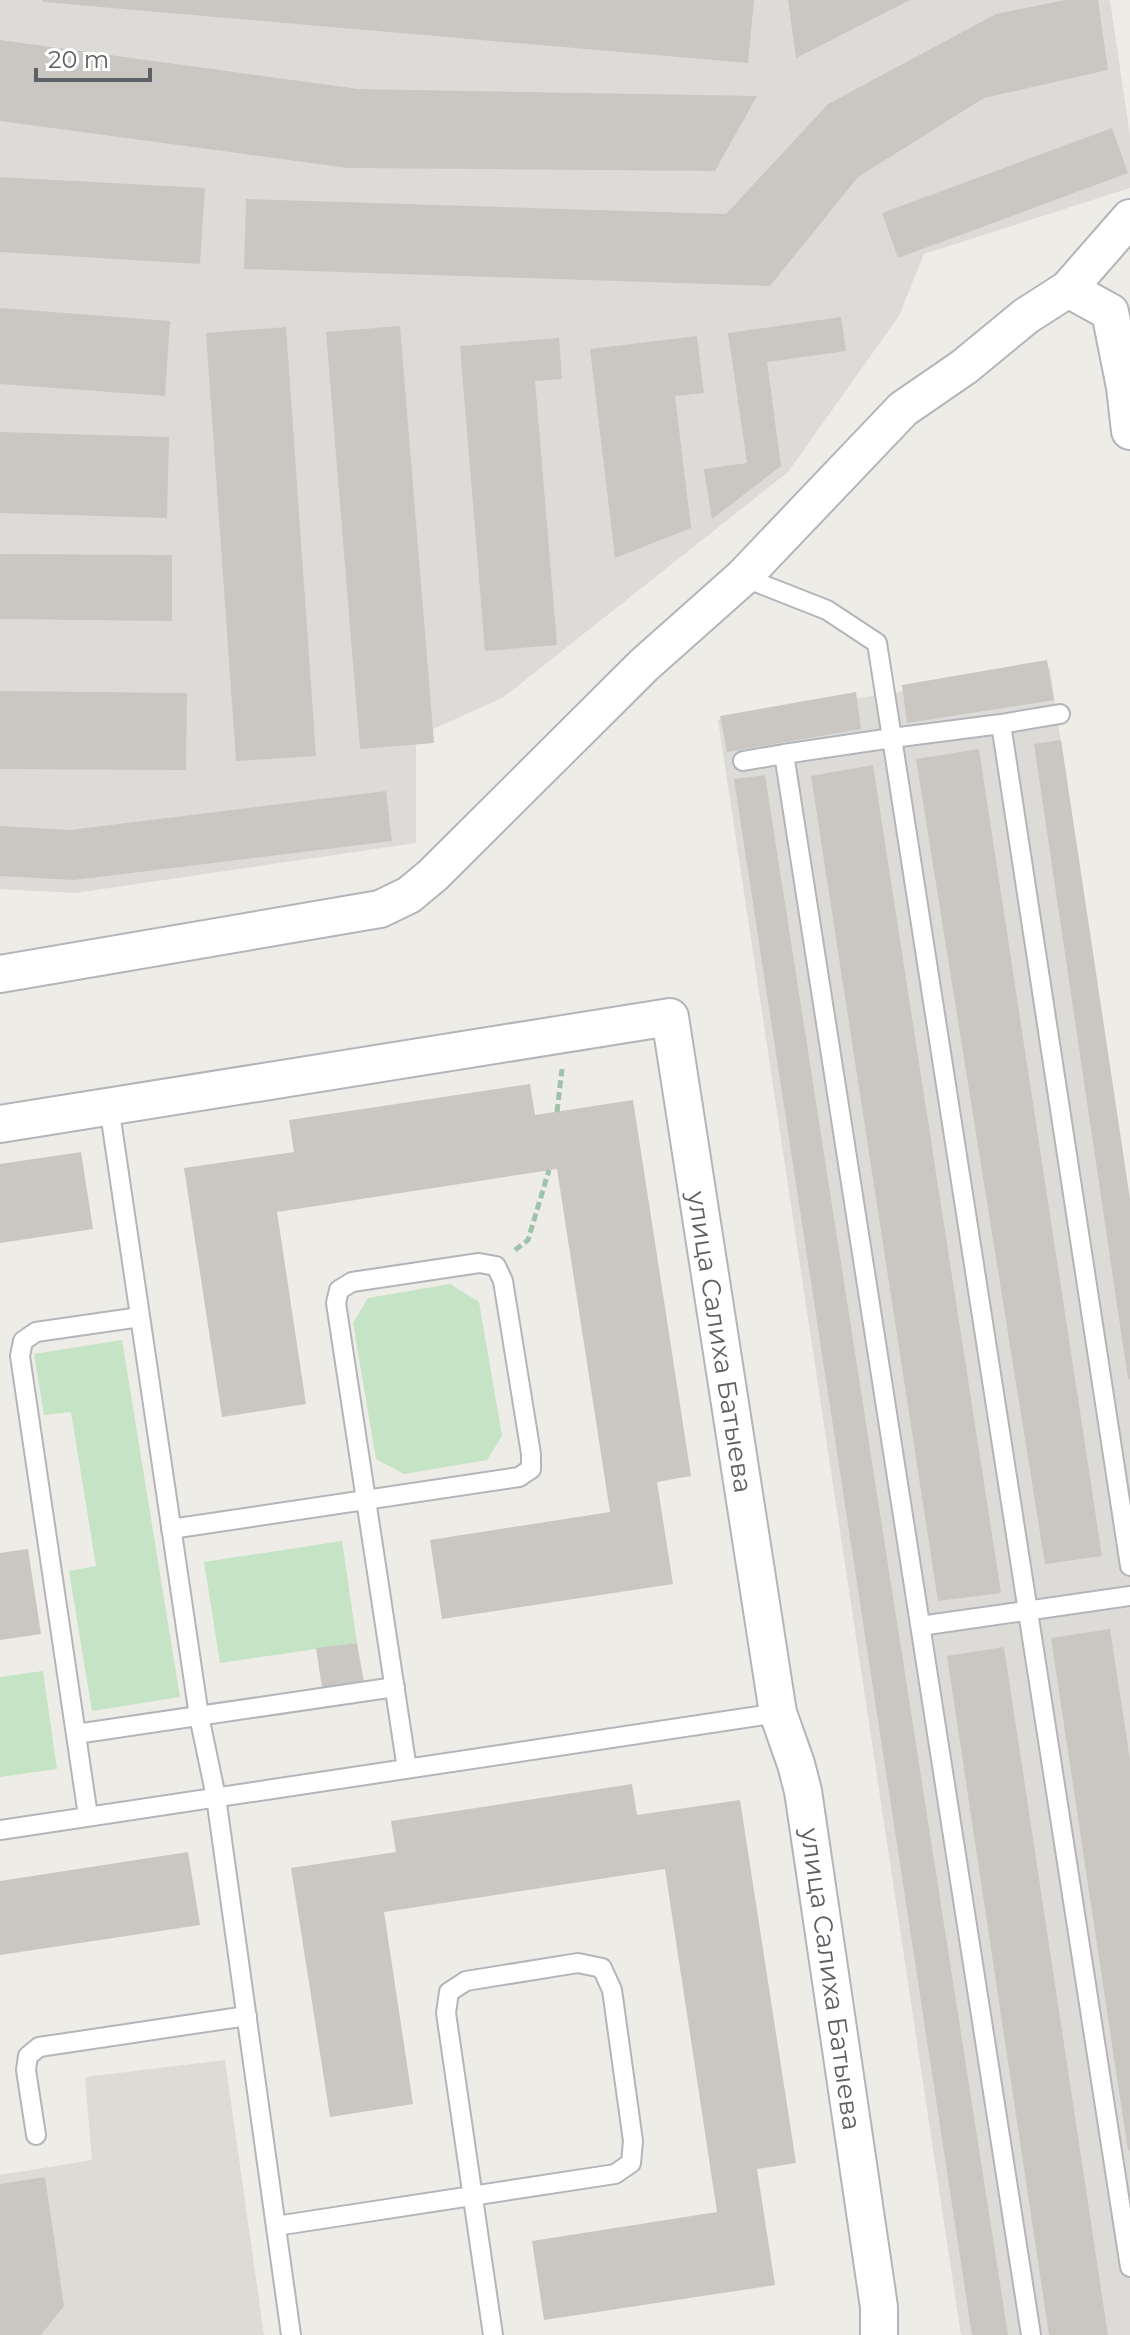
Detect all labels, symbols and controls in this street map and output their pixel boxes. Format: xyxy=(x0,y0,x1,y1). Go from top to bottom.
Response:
scale bar xyxy=(36,32,150,82)
text: 20 m xyxy=(48,45,109,74)
street label: улица Салиха Батыева xyxy=(680,1188,760,1495)
street label: улица Салиха Батыева xyxy=(794,1825,868,2132)

